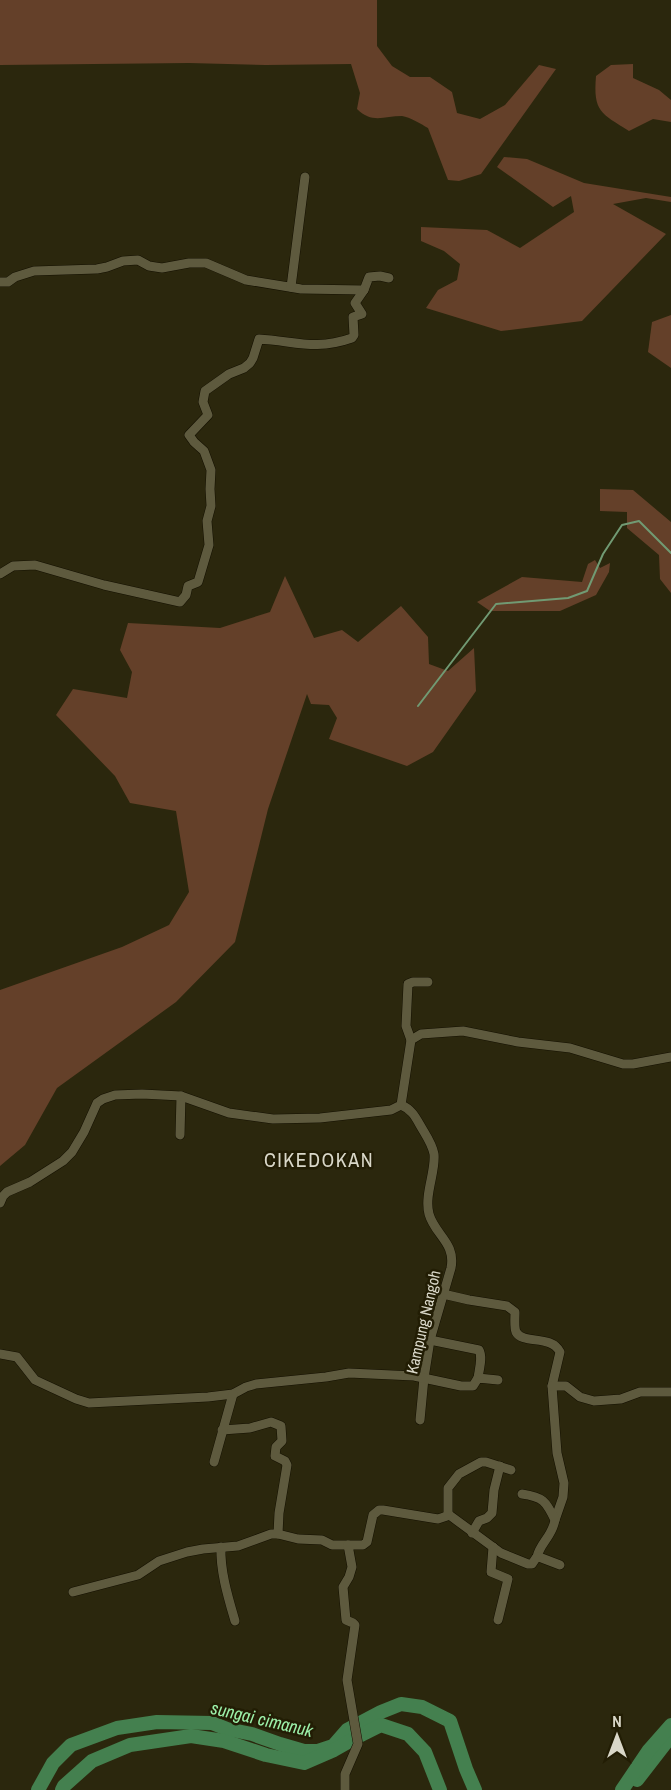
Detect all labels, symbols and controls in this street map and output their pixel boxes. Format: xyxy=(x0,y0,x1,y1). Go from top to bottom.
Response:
district label: CIKEDOKAN xyxy=(264,1146,374,1173)
street label: Kampung Nangoh xyxy=(400,1268,446,1376)
water label: sungai cimanuk xyxy=(208,1695,316,1743)
north arrow xyxy=(587,1706,647,1766)
text: N xyxy=(612,1710,622,1732)

